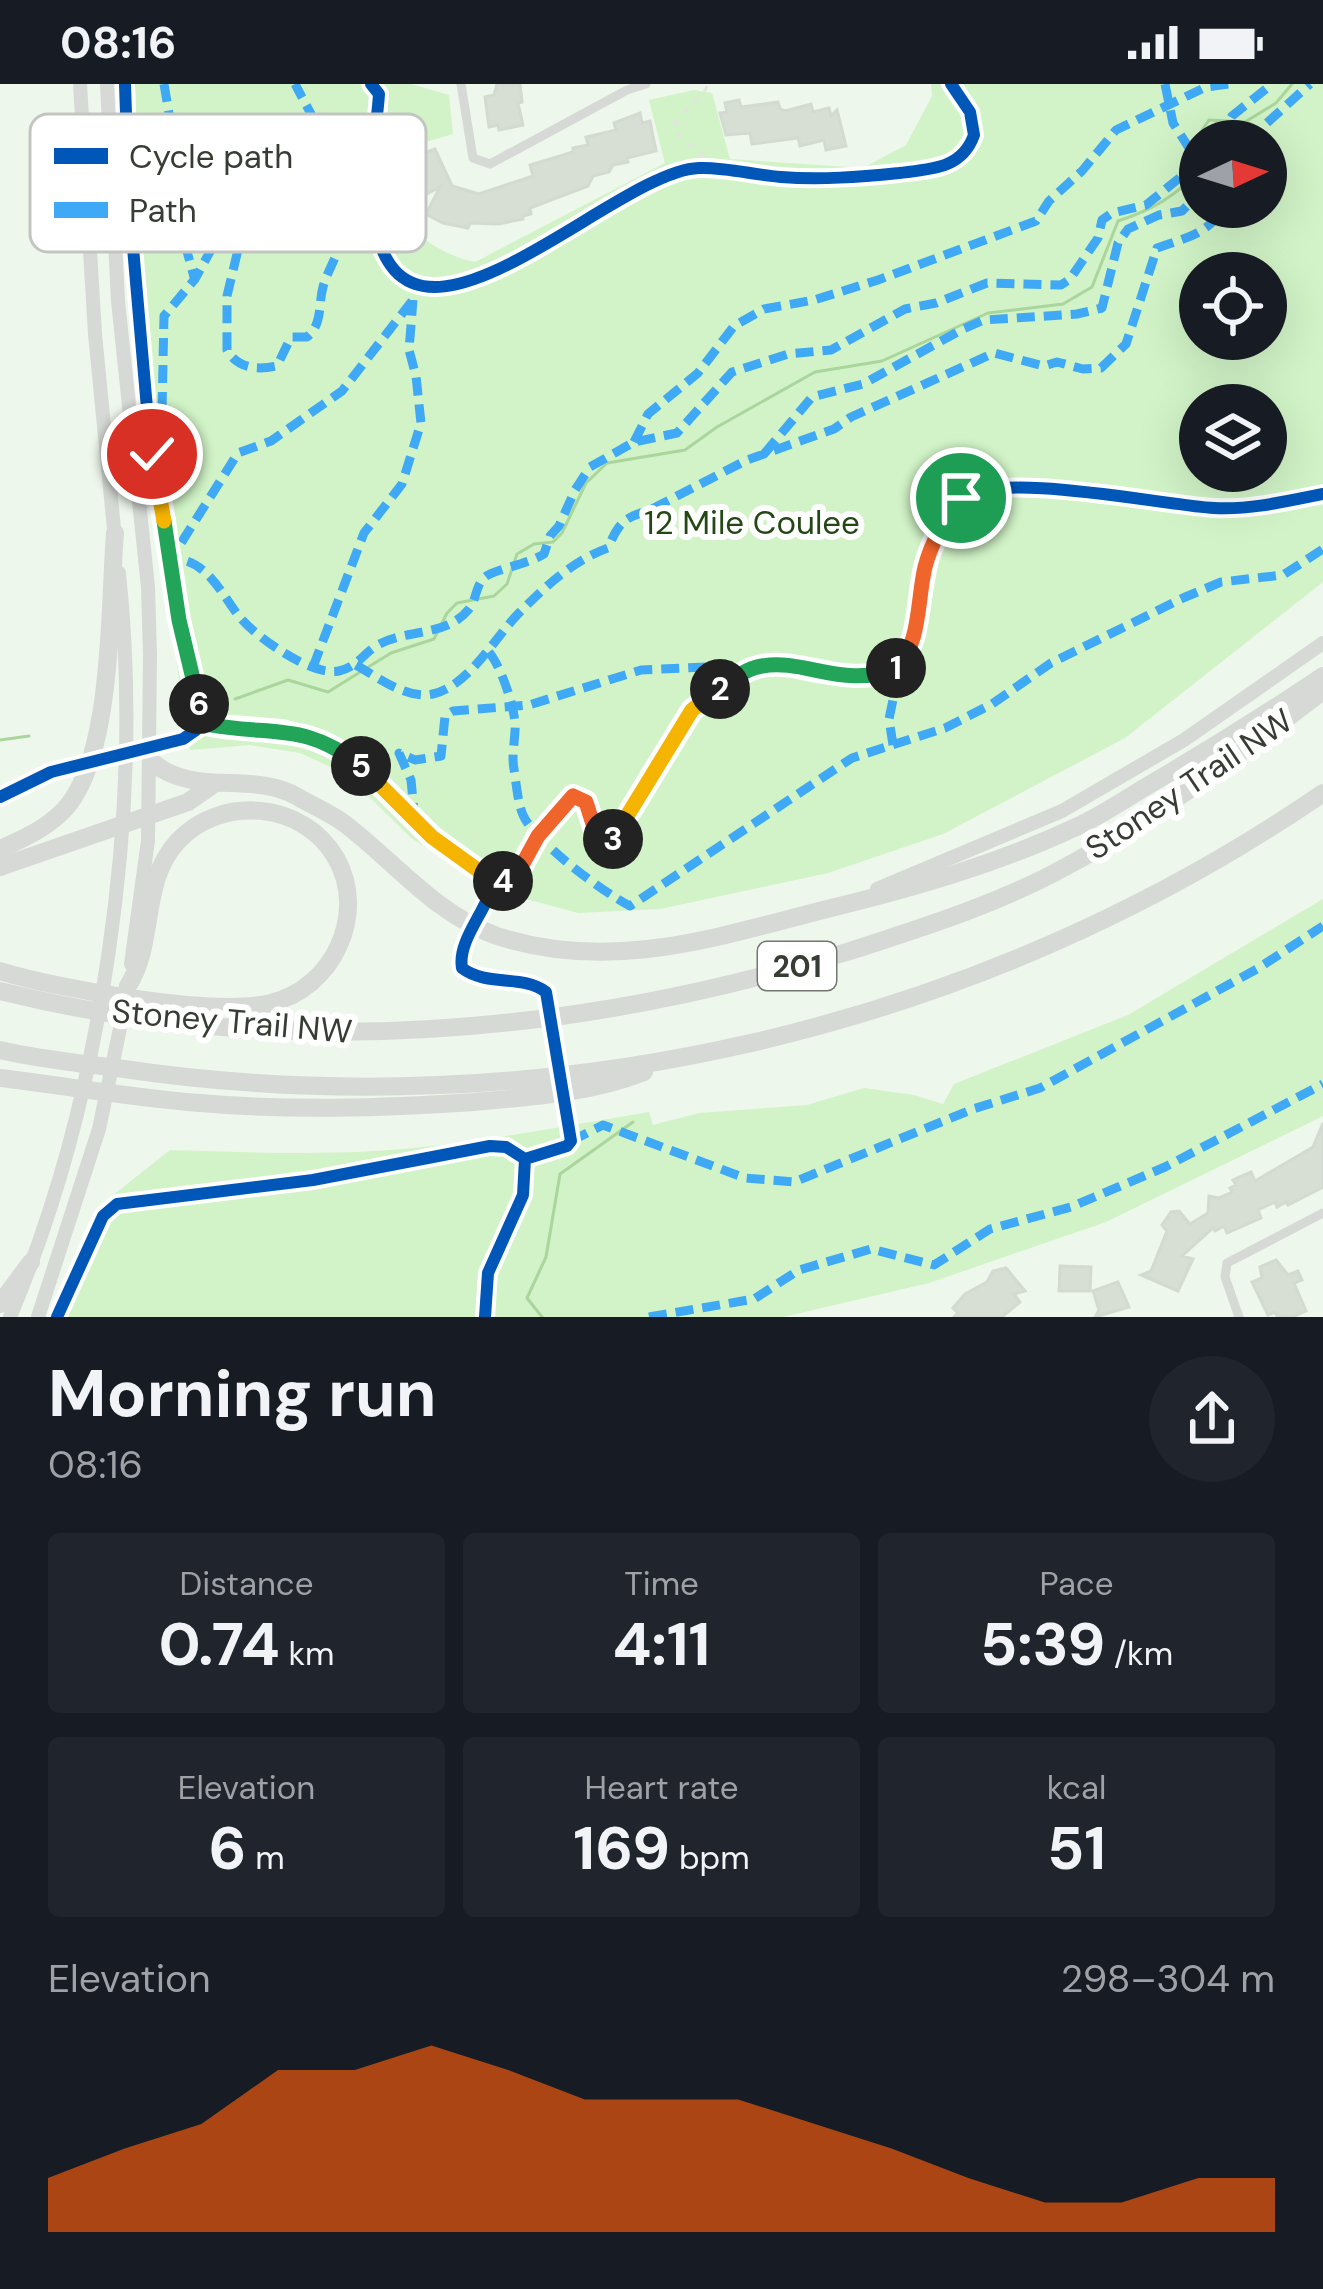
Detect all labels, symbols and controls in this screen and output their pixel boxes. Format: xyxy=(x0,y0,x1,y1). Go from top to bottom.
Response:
text: 08:16 xyxy=(60,13,177,72)
legend xyxy=(30,114,426,252)
north arrow xyxy=(1179,120,1287,228)
map controls xyxy=(1179,120,1287,492)
text: Cycle path xyxy=(129,135,293,178)
text: Path xyxy=(129,189,197,232)
button: locate xyxy=(1179,252,1287,360)
button: layers xyxy=(1179,384,1287,492)
pin xyxy=(101,403,203,505)
icon: check xyxy=(119,421,185,487)
pin xyxy=(910,447,1012,549)
icon: arrive xyxy=(928,465,994,531)
park label: 12 Mile Coulee xyxy=(644,501,860,544)
pin: 1 xyxy=(866,638,926,698)
text: 1 xyxy=(890,646,902,689)
pin: 2 xyxy=(690,659,750,719)
text: 2 xyxy=(710,667,730,710)
pin: 6 xyxy=(169,674,229,734)
text: 6 xyxy=(189,682,209,725)
street label: Stoney Trail NW xyxy=(1077,699,1301,869)
pin: 5 xyxy=(331,736,391,796)
text: 5 xyxy=(351,744,371,787)
pin: 3 xyxy=(583,809,643,869)
text: 3 xyxy=(603,817,623,860)
pin: 4 xyxy=(473,851,533,911)
text: 4 xyxy=(492,859,514,902)
road number: 201 xyxy=(758,942,836,990)
street label: Stoney Trail NW xyxy=(110,989,354,1053)
text: Morning run xyxy=(48,1351,436,1436)
button: share xyxy=(1149,1356,1275,1482)
text: 08:16 xyxy=(48,1439,143,1490)
text: Distance xyxy=(180,1562,313,1605)
text: Time xyxy=(624,1562,699,1605)
text: Pace xyxy=(1040,1562,1113,1605)
text: 0.74 xyxy=(159,1605,280,1684)
text: 4:11 xyxy=(613,1605,710,1684)
text: 5:39 xyxy=(980,1605,1105,1684)
text: km xyxy=(280,1632,335,1675)
text: /km xyxy=(1105,1632,1173,1675)
text: Elevation xyxy=(178,1766,315,1809)
text: Heart rate xyxy=(584,1766,739,1809)
text: kcal xyxy=(1047,1766,1106,1809)
text: 6 xyxy=(208,1809,246,1888)
text: 169 xyxy=(573,1809,670,1888)
text: 51 xyxy=(1047,1809,1106,1888)
text: m xyxy=(246,1836,285,1879)
text: bpm xyxy=(670,1836,750,1879)
text: Elevation xyxy=(48,1953,211,2004)
text: 298–304 m xyxy=(1061,1953,1275,2004)

